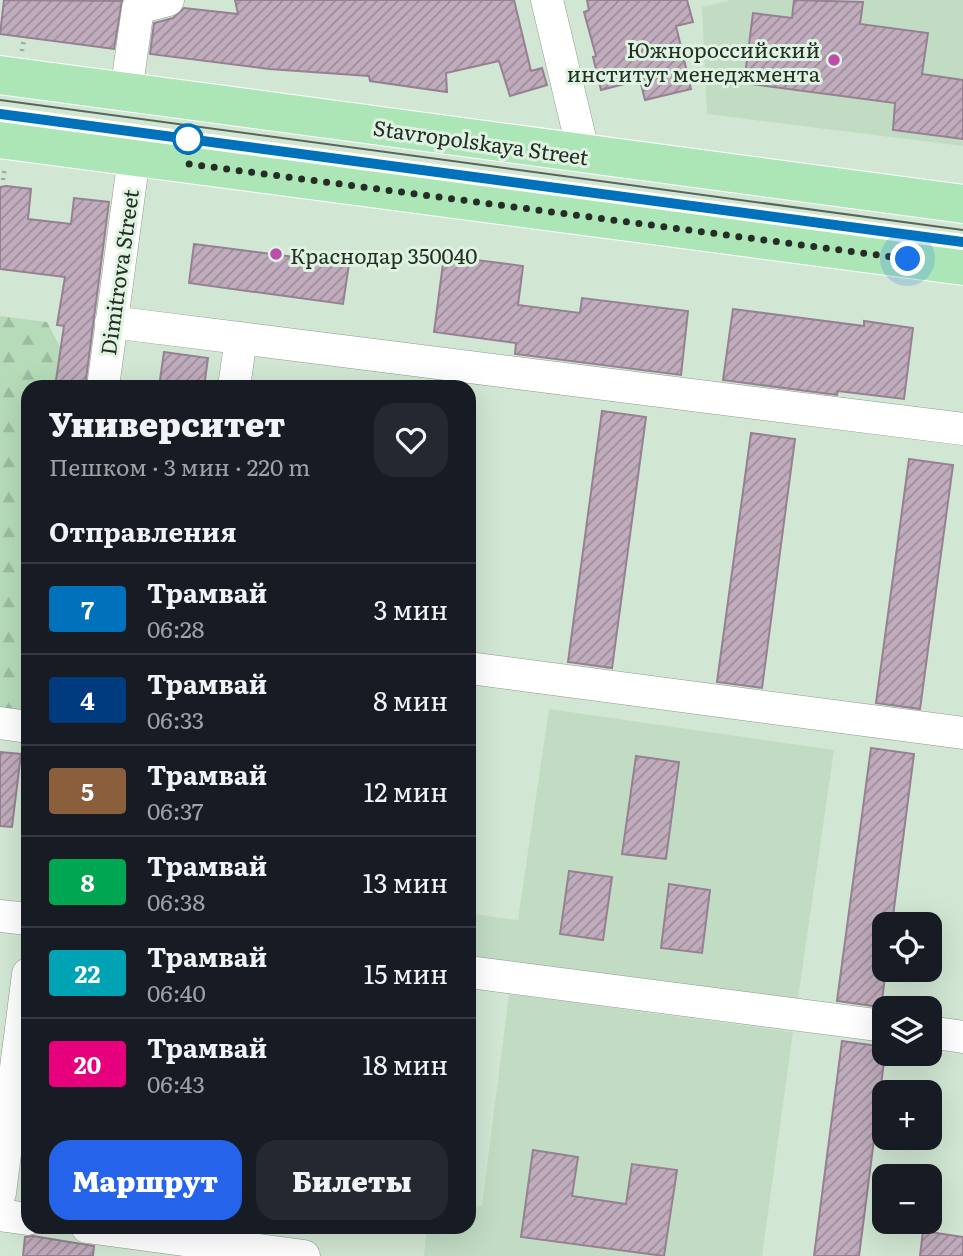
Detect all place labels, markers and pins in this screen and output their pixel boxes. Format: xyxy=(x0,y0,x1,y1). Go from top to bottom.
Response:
place label: Южнороссийский институт менеджмента xyxy=(567,33,821,88)
marker: Южнороссийский институт менеджмента xyxy=(826,52,842,68)
unlabelled marker xyxy=(173,124,203,154)
place label: Краснодар 350040 xyxy=(290,239,477,270)
marker: Краснодар 350040 xyxy=(268,246,284,262)

